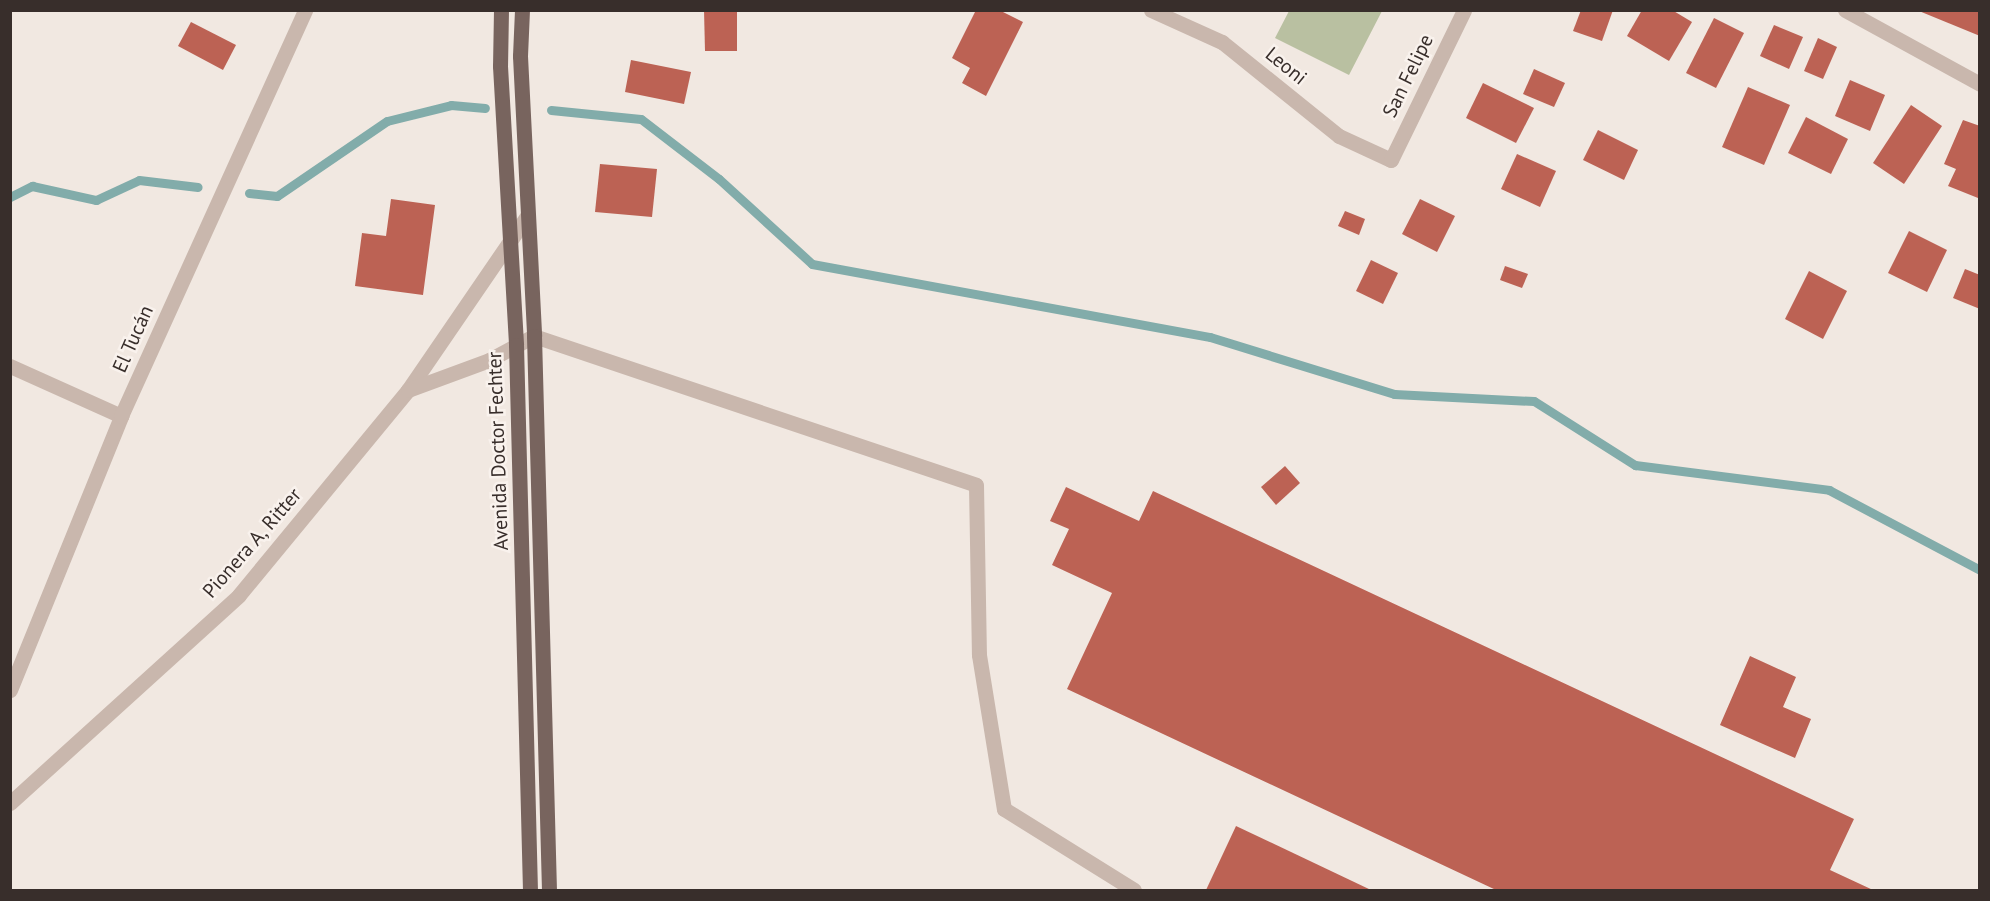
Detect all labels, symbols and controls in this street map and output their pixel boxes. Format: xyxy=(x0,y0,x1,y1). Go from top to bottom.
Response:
street label: San Felipe xyxy=(1378,31,1438,121)
street label: Leoni xyxy=(1261,42,1311,90)
street label: El Tucán xyxy=(107,301,159,377)
street label: Avenida Doctor Fechter xyxy=(483,351,513,551)
street label: Pionera A, Ritter xyxy=(197,482,307,604)

